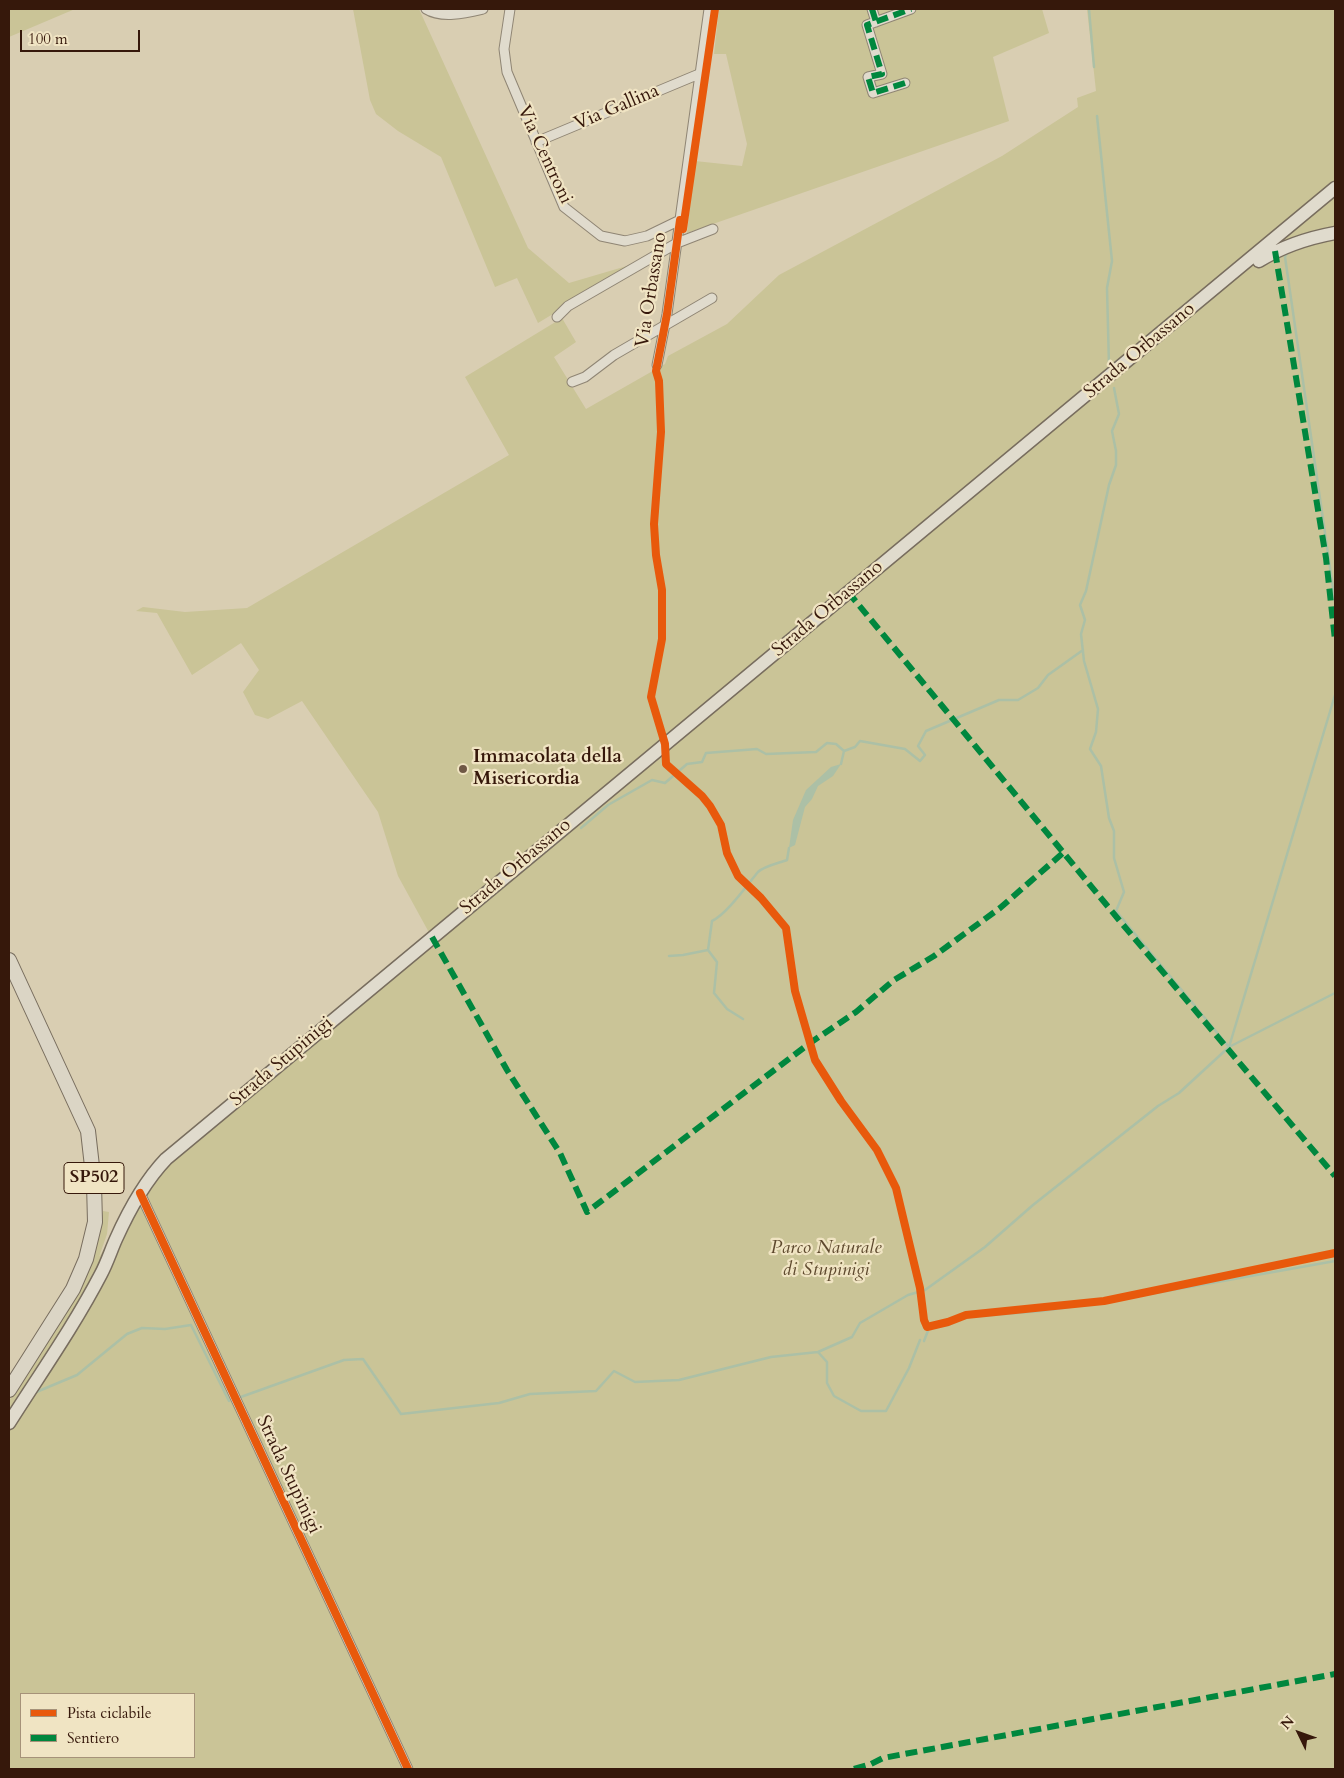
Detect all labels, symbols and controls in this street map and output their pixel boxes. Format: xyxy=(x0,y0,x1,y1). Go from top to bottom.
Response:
scale bar xyxy=(22,20,142,52)
text: 100 m xyxy=(28,29,68,49)
street label: Via Gallina xyxy=(571,80,663,136)
street label: Via Centroni xyxy=(511,102,577,208)
street label: Via Orbassano xyxy=(632,231,672,349)
street label: Strada Orbassano xyxy=(1080,298,1200,404)
street label: Strada Orbassano xyxy=(768,556,888,662)
place label: Immacolata della Misericordia xyxy=(473,747,622,791)
marker: Immacolata della Misericordia xyxy=(457,763,469,775)
street label: Strada Orbassano xyxy=(456,814,576,920)
street label: Strada Stupinigi xyxy=(226,1012,338,1112)
road number: SP502 xyxy=(64,1162,124,1194)
park label: Parco Naturale di Stupinigi xyxy=(770,1238,882,1282)
street label: Strada Stupinigi xyxy=(251,1412,325,1538)
legend xyxy=(20,1693,195,1758)
text: Pista ciclabile xyxy=(67,1703,151,1723)
north arrow xyxy=(1274,1708,1324,1758)
text: N xyxy=(1276,1712,1299,1734)
text: Sentiero xyxy=(67,1728,119,1748)

